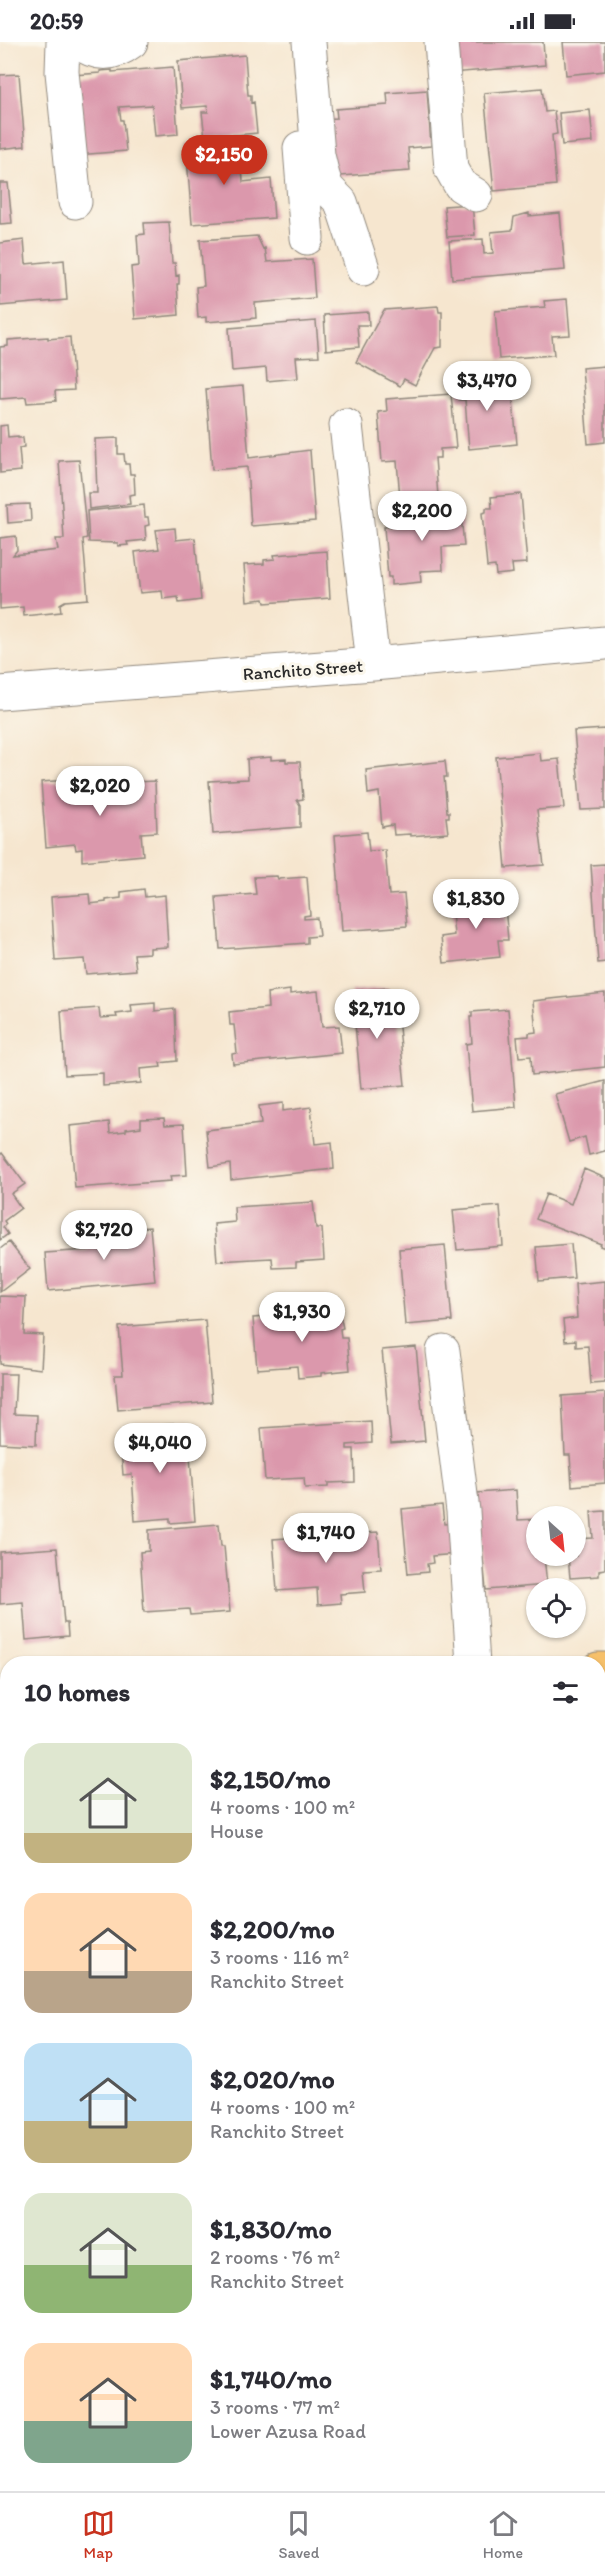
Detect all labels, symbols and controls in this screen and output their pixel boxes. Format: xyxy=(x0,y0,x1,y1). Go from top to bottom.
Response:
text: 20:59 xyxy=(30,8,84,35)
pin: $2,150 xyxy=(175,135,273,186)
text: $2,150 xyxy=(195,142,253,166)
pin: $3,470 xyxy=(438,361,536,412)
text: $3,470 xyxy=(457,368,517,392)
pin: $2,200 xyxy=(373,491,471,542)
text: $2,200 xyxy=(392,498,452,522)
street label: Ranchito Street xyxy=(242,655,364,685)
pin: $2,020 xyxy=(51,766,149,817)
text: $2,020 xyxy=(70,773,130,797)
pin: $1,830 xyxy=(427,879,525,930)
text: $1,830 xyxy=(447,886,505,910)
pin: $2,710 xyxy=(328,989,426,1040)
text: $2,710 xyxy=(349,996,405,1020)
pin: $2,720 xyxy=(55,1210,153,1261)
text: $2,720 xyxy=(75,1217,133,1241)
pin: $1,930 xyxy=(253,1292,351,1343)
text: $1,930 xyxy=(273,1299,331,1323)
pin: $4,040 xyxy=(111,1423,209,1474)
text: $4,040 xyxy=(128,1430,192,1454)
north arrow xyxy=(526,1506,586,1566)
map controls xyxy=(526,1506,586,1638)
pin: $1,740 xyxy=(277,1513,375,1564)
text: $1,740 xyxy=(297,1520,355,1544)
button: locate xyxy=(526,1578,586,1638)
text: 10 homes xyxy=(24,1676,130,1708)
icon: filters xyxy=(549,1676,582,1709)
text: $2,150/mo xyxy=(210,1763,331,1795)
icon: home xyxy=(72,1767,144,1839)
text: 4 rooms · 100 m² xyxy=(210,1795,355,1819)
text: House xyxy=(210,1819,264,1843)
text: $2,200/mo xyxy=(210,1913,335,1945)
icon: home xyxy=(72,1917,144,1989)
text: 3 rooms · 116 m² xyxy=(210,1945,349,1969)
text: Ranchito Street xyxy=(210,1969,344,1993)
text: $2,020/mo xyxy=(210,2063,335,2095)
icon: home xyxy=(72,2067,144,2139)
text: 4 rooms · 100 m² xyxy=(210,2095,355,2119)
text: Ranchito Street xyxy=(210,2119,344,2143)
text: $1,830/mo xyxy=(210,2213,332,2245)
icon: home xyxy=(72,2217,144,2289)
text: 2 rooms · 76 m² xyxy=(210,2245,340,2269)
text: Ranchito Street xyxy=(210,2269,344,2293)
text: $1,740/mo xyxy=(210,2363,332,2395)
icon: home xyxy=(72,2367,144,2439)
text: 3 rooms · 77 m² xyxy=(210,2395,340,2419)
text: Lower Azusa Road xyxy=(210,2419,366,2443)
tab: Map xyxy=(82,2507,115,2562)
tab: Saved xyxy=(278,2507,319,2562)
tab: Home xyxy=(483,2507,523,2562)

